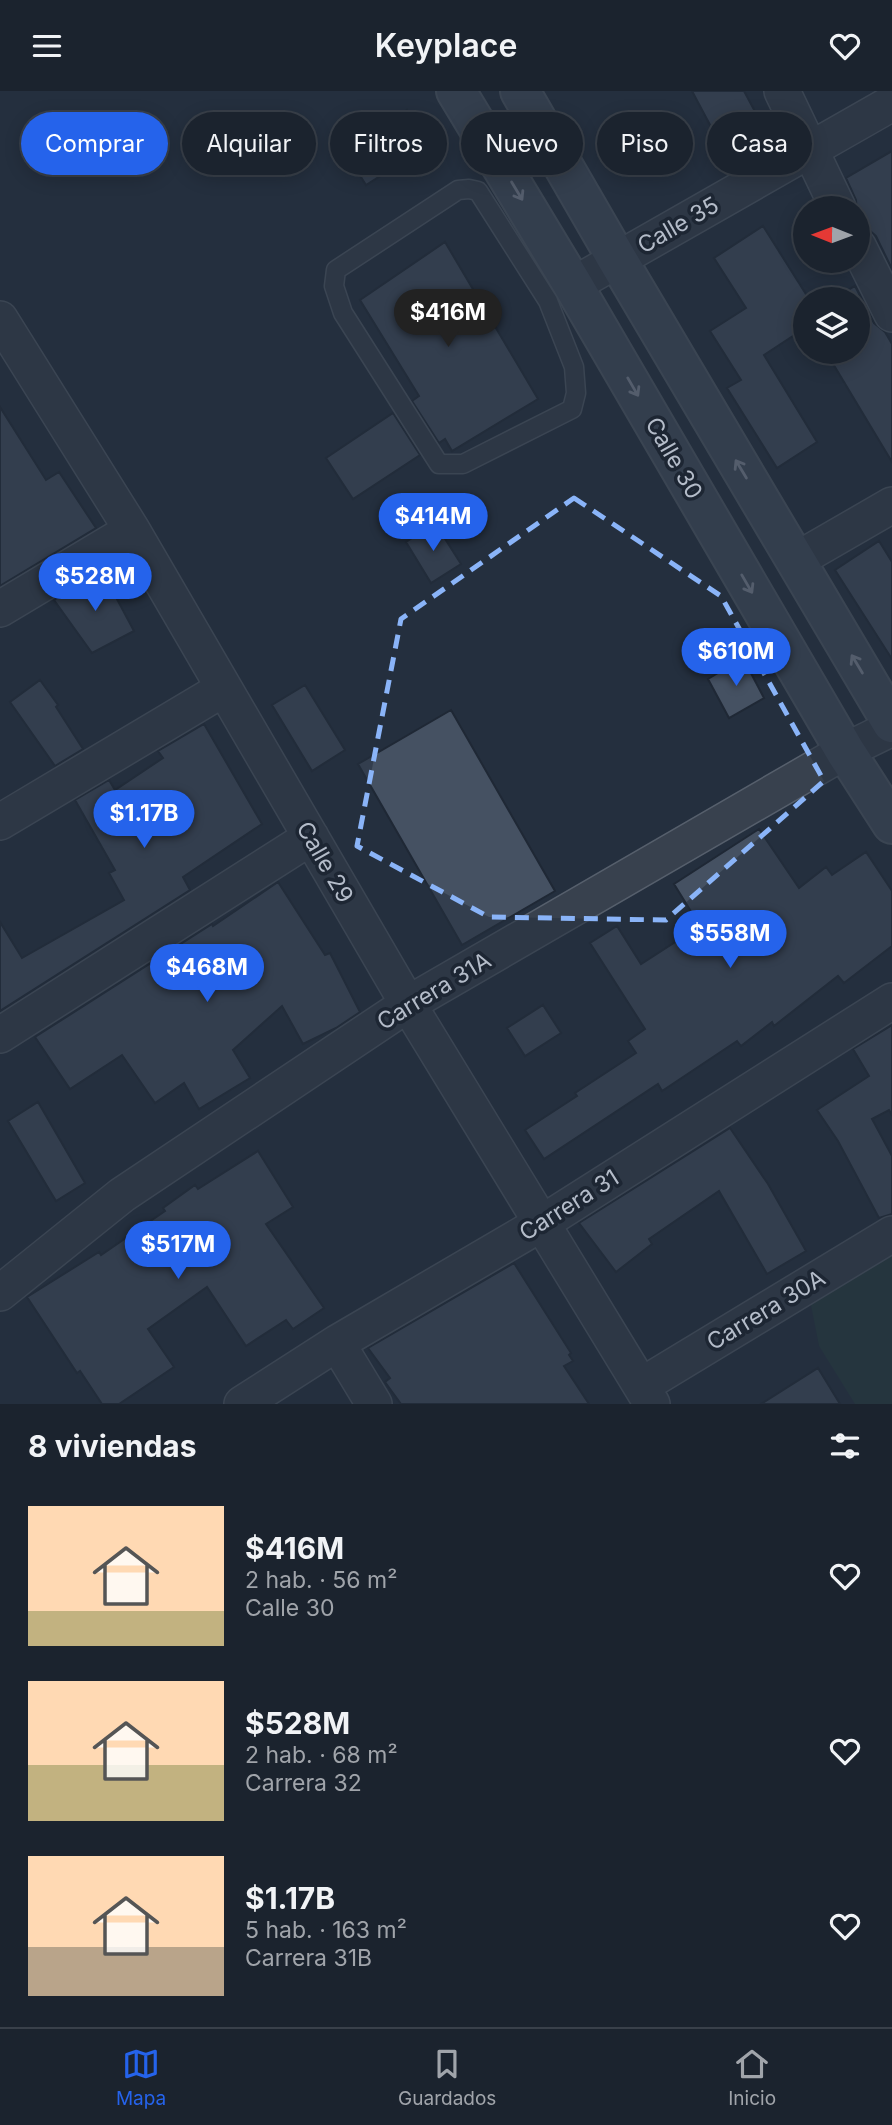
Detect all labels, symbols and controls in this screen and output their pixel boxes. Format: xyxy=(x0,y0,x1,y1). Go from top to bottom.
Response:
text: Keyplace xyxy=(375,26,517,65)
icon: menu xyxy=(28,27,66,65)
icon: heart xyxy=(826,27,864,65)
chip: Comprar xyxy=(21,112,168,175)
chip: Alquilar xyxy=(182,112,316,175)
chip: Filtros xyxy=(330,112,447,175)
chip: Nuevo xyxy=(461,112,583,175)
chip: Piso xyxy=(597,112,693,175)
chip: Casa xyxy=(707,112,812,175)
one-way arrow xyxy=(510,181,524,201)
street label: Calle 35 xyxy=(632,191,724,259)
north arrow xyxy=(793,196,870,273)
map controls xyxy=(793,196,870,364)
button: layers xyxy=(793,287,870,364)
pin: $416M xyxy=(399,289,497,349)
text: $416M xyxy=(410,298,486,326)
one-way arrow xyxy=(626,377,640,397)
street label: Calle 30 xyxy=(640,412,708,504)
one-way arrow xyxy=(733,459,747,479)
pin: $414M xyxy=(384,493,482,553)
text: $414M xyxy=(395,502,471,530)
pin: $528M xyxy=(46,553,144,613)
text: $528M xyxy=(55,562,135,590)
one-way arrow xyxy=(741,573,755,593)
pin: $610M xyxy=(687,629,785,688)
text: $610M xyxy=(698,637,774,665)
one-way arrow xyxy=(850,655,864,675)
pin: $1.17B xyxy=(87,791,201,850)
text: $1.17B xyxy=(109,799,179,827)
street label: Calle 29 xyxy=(291,816,359,908)
pin: $558M xyxy=(681,911,779,970)
text: $558M xyxy=(690,919,770,947)
pin: $468M xyxy=(158,944,256,1004)
street label: Carrera 31A xyxy=(372,946,496,1036)
text: $468M xyxy=(166,953,248,981)
street label: Carrera 31 xyxy=(514,1163,624,1247)
pin: $517M xyxy=(129,1221,227,1281)
text: $517M xyxy=(141,1230,215,1258)
street label: Carrera 30A xyxy=(702,1264,830,1356)
icon: filters xyxy=(826,1427,864,1465)
text: 8 viviendas xyxy=(28,1428,197,1464)
text: $416M xyxy=(245,1530,344,1566)
icon: home xyxy=(84,1534,168,1618)
icon: heart xyxy=(826,1557,864,1595)
text: 2 hab. · 56 m² xyxy=(245,1566,397,1594)
text: Calle 30 xyxy=(245,1594,334,1622)
text: $528M xyxy=(245,1705,350,1741)
icon: home xyxy=(84,1709,168,1793)
icon: heart xyxy=(826,1732,864,1770)
text: 2 hab. · 68 m² xyxy=(245,1741,398,1769)
text: Carrera 32 xyxy=(245,1769,362,1797)
text: $1.17B xyxy=(245,1880,335,1916)
icon: home xyxy=(84,1884,168,1968)
icon: heart xyxy=(826,1907,864,1945)
text: 5 hab. · 163 m² xyxy=(245,1916,407,1944)
text: Carrera 31B xyxy=(245,1944,372,1972)
tab: Mapa xyxy=(116,2045,166,2110)
tab: Guardados xyxy=(398,2045,496,2110)
tab: Inicio xyxy=(728,2045,776,2110)

